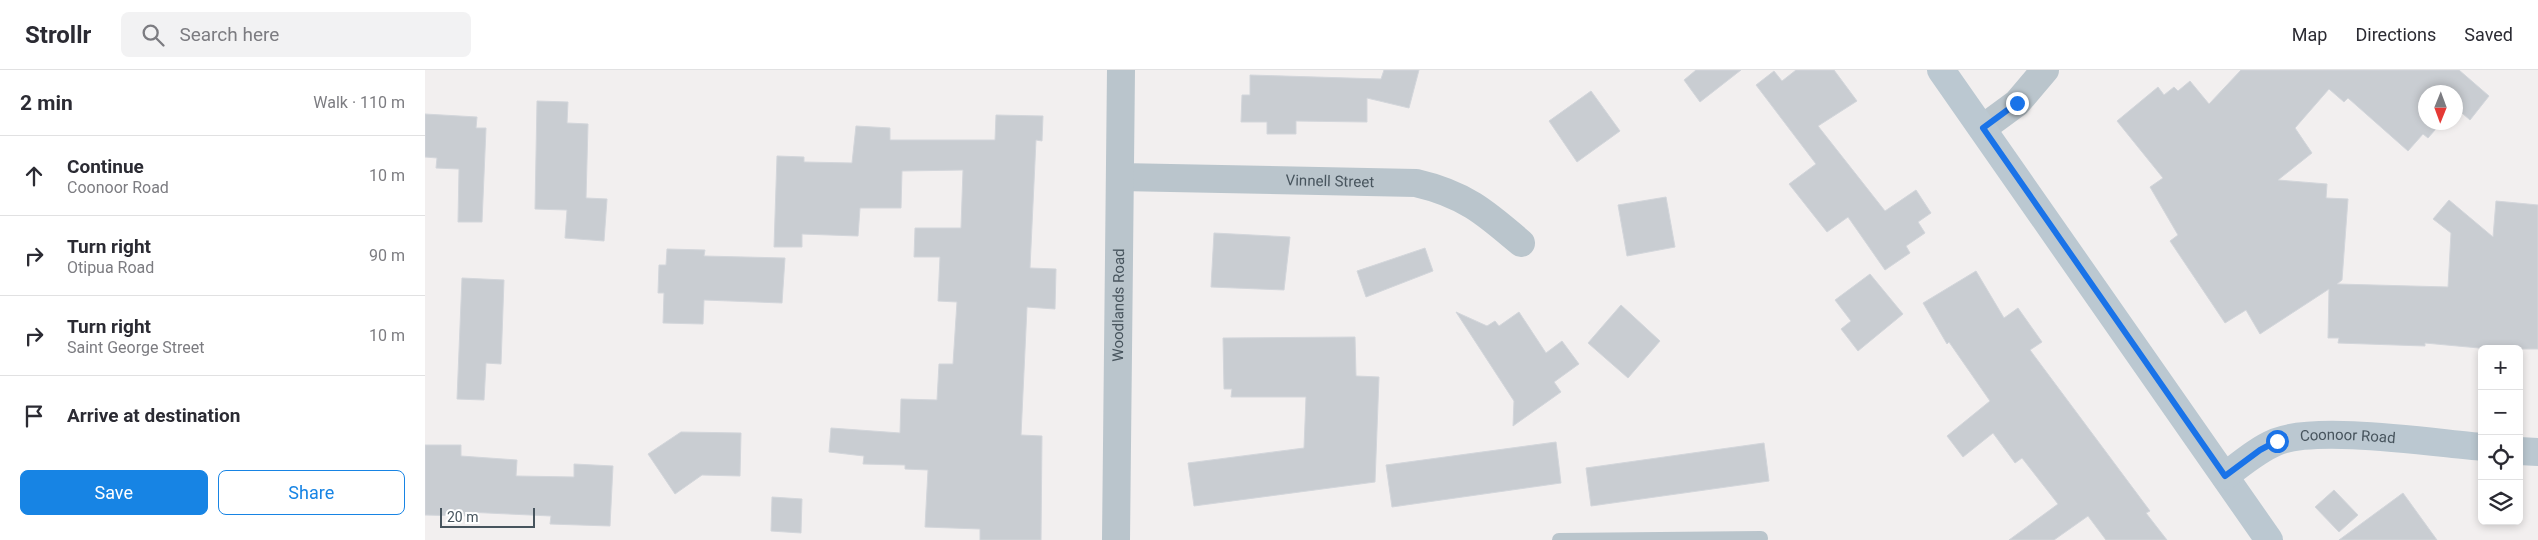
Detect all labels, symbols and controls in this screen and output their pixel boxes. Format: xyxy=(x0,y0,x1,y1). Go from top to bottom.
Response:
search box xyxy=(121,12,471,57)
text: Strollr xyxy=(25,21,91,49)
icon: search xyxy=(139,21,167,49)
text: Search here xyxy=(179,23,279,46)
text: Map xyxy=(2292,24,2327,45)
text: Directions xyxy=(2355,24,2436,45)
text: Saved xyxy=(2464,24,2513,45)
north arrow xyxy=(2418,85,2463,130)
text: 2 min xyxy=(20,91,73,115)
route end xyxy=(2006,92,2029,115)
text: Walk · 110 m xyxy=(313,93,405,112)
text: Continue xyxy=(67,155,144,178)
icon: ahead xyxy=(20,162,48,190)
text: 10 m xyxy=(369,166,405,185)
street label: Vinnell Street xyxy=(1286,171,1374,191)
text: Coonoor Road xyxy=(67,178,169,197)
text: Turn right xyxy=(67,235,151,258)
icon: right xyxy=(20,242,48,270)
text: 90 m xyxy=(369,246,405,265)
street label: Woodlands Road xyxy=(1109,248,1128,362)
text: Otipua Road xyxy=(67,258,154,277)
text: Turn right xyxy=(67,315,151,338)
icon: right xyxy=(20,322,48,350)
text: 10 m xyxy=(369,326,405,345)
text: Saint George Street xyxy=(67,338,205,357)
map controls xyxy=(2478,345,2523,525)
button: + xyxy=(2478,345,2523,390)
button: − xyxy=(2478,390,2523,435)
icon: arrive xyxy=(20,402,48,430)
text: Arrive at destination xyxy=(67,404,240,427)
street label: Coonoor Road xyxy=(2299,426,2396,447)
route start xyxy=(2266,430,2289,453)
button: locate xyxy=(2478,435,2523,480)
button: Save xyxy=(20,470,208,515)
button: Share xyxy=(218,470,405,515)
button: layers xyxy=(2478,480,2523,525)
scale bar xyxy=(440,505,535,528)
text: 20 m xyxy=(447,509,479,525)

